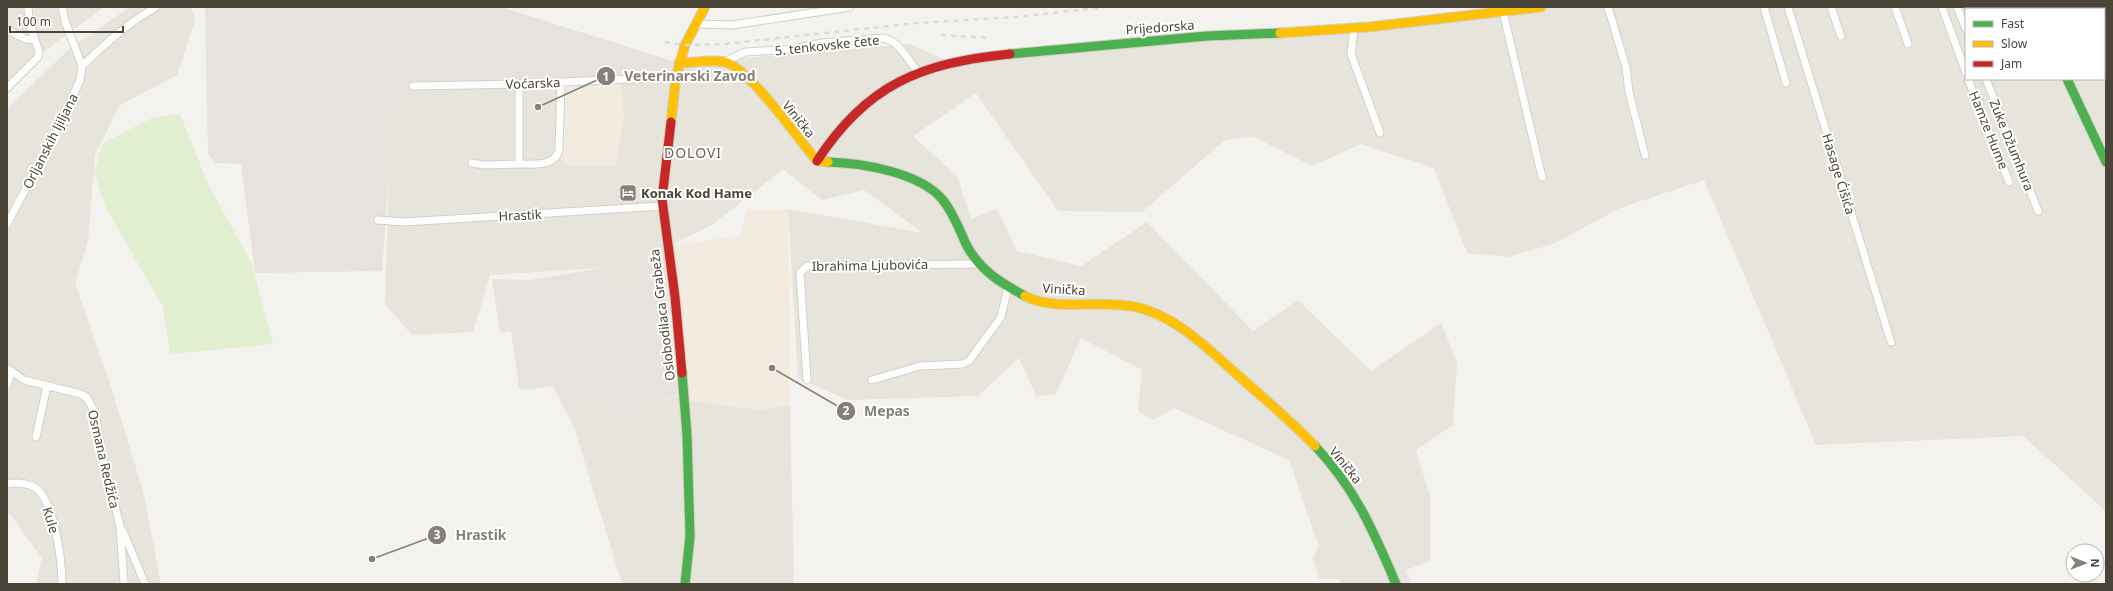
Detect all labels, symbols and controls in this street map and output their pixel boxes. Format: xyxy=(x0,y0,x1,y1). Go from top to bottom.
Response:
scale bar xyxy=(10,8,123,34)
legend xyxy=(1965,8,2105,80)
text: 100 m xyxy=(16,13,51,30)
text: Fast xyxy=(2001,15,2025,32)
street label: Prijedorska xyxy=(1125,16,1195,38)
street label: 5. tenkovske čete xyxy=(774,31,880,59)
text: Slow xyxy=(2001,35,2028,52)
text: Jam xyxy=(2000,55,2022,72)
callout: Veterinarski Zavod xyxy=(596,63,764,89)
text: Veterinarski Zavod xyxy=(624,66,756,85)
text: 1 xyxy=(603,68,609,85)
street label: Voćarska xyxy=(505,73,561,93)
street label: Hamze Hume xyxy=(1965,88,2013,172)
street label: Orljanskih ljiljana xyxy=(18,90,82,192)
street label: Zuke Džumhura xyxy=(1985,96,2039,194)
street label: Vinička xyxy=(778,97,820,141)
street label: Hasage Ćišića xyxy=(1818,131,1860,217)
district label: DOLOVI xyxy=(664,143,722,162)
hotel icon: Konak Kod Hame xyxy=(618,183,638,203)
place label: Konak Kod Hame xyxy=(641,184,752,202)
street label: Hrastik xyxy=(498,205,542,225)
street label: Oslobodilaca Grabeža xyxy=(645,248,679,382)
street label: Ibrahima Ljubovića xyxy=(812,255,928,275)
street label: Vinička xyxy=(1042,279,1086,299)
callout: Mepas xyxy=(836,398,918,424)
text: Mepas xyxy=(864,401,910,420)
text: 2 xyxy=(843,402,850,419)
street label: Osmana Redžića xyxy=(84,408,124,510)
street label: Vinička xyxy=(1325,443,1367,487)
street label: Kule xyxy=(38,505,64,535)
callout: Hrastik xyxy=(427,522,514,548)
text: Hrastik xyxy=(455,525,507,544)
text: 3 xyxy=(434,526,441,543)
north arrow xyxy=(2065,543,2105,583)
text: N xyxy=(2088,559,2103,567)

